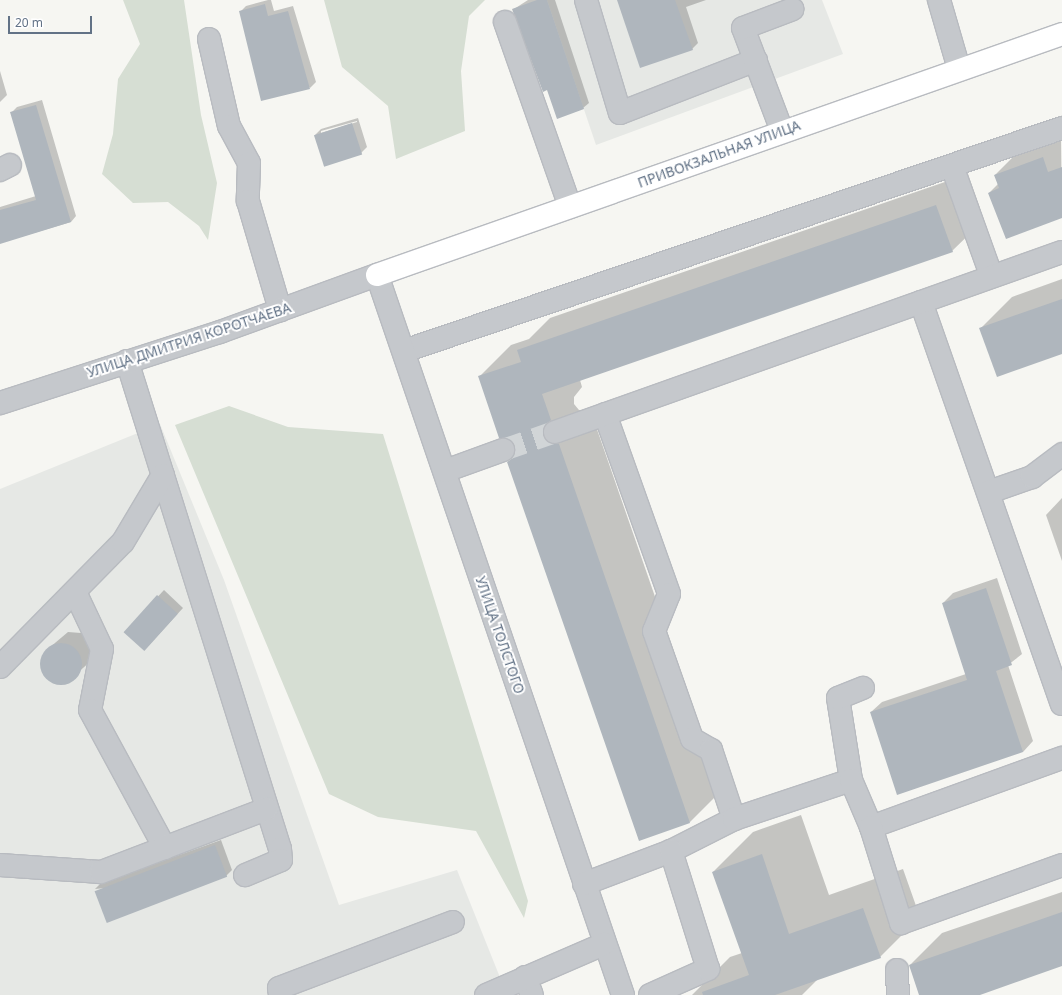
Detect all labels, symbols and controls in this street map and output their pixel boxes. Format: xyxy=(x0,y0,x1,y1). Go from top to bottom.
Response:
scale bar xyxy=(10,8,94,34)
text: 20 m xyxy=(15,14,43,31)
street label: ПРИВОКЗАЛЬНАЯ УЛИЦА xyxy=(635,117,803,191)
street label: УЛИЦА ДМИТРИЯ КОРОТЧАЕВА xyxy=(85,299,293,381)
street label: УЛИЦА ТОЛСТОГО xyxy=(472,574,528,696)

